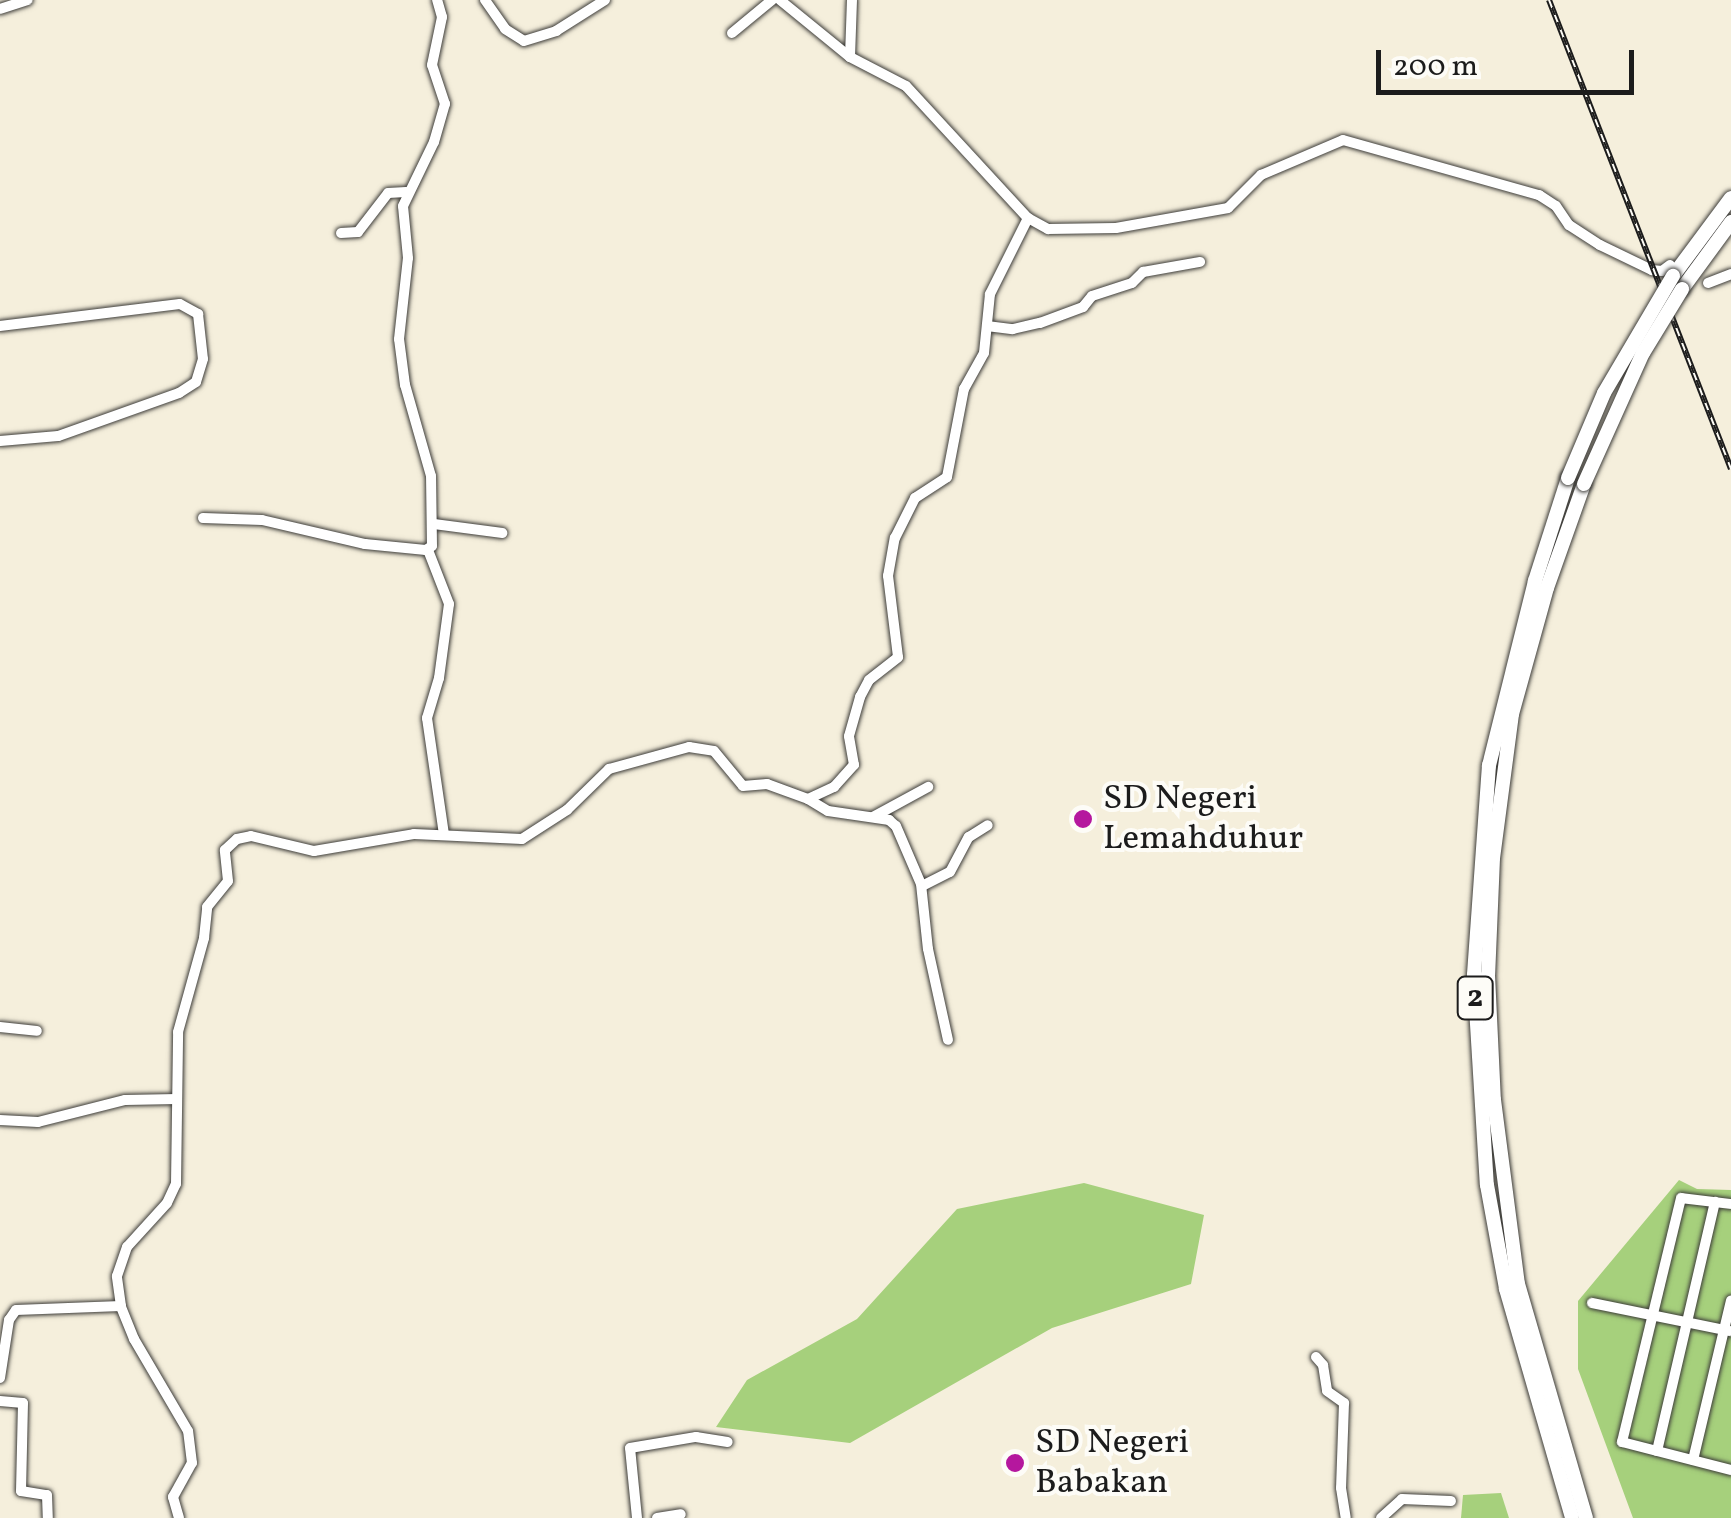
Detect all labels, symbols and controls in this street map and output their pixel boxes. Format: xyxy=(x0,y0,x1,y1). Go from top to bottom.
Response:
scale bar xyxy=(1381,30,1638,92)
text: 200 m xyxy=(1393,46,1478,88)
place label: SD Negeri Lemahduhur xyxy=(1103,778,1303,860)
marker: SD Negeri Lemahduhur xyxy=(1072,808,1094,830)
road number: 2 xyxy=(1455,971,1495,1025)
place label: SD Negeri Babakan xyxy=(1035,1422,1189,1504)
marker: SD Negeri Babakan xyxy=(1004,1452,1026,1474)

